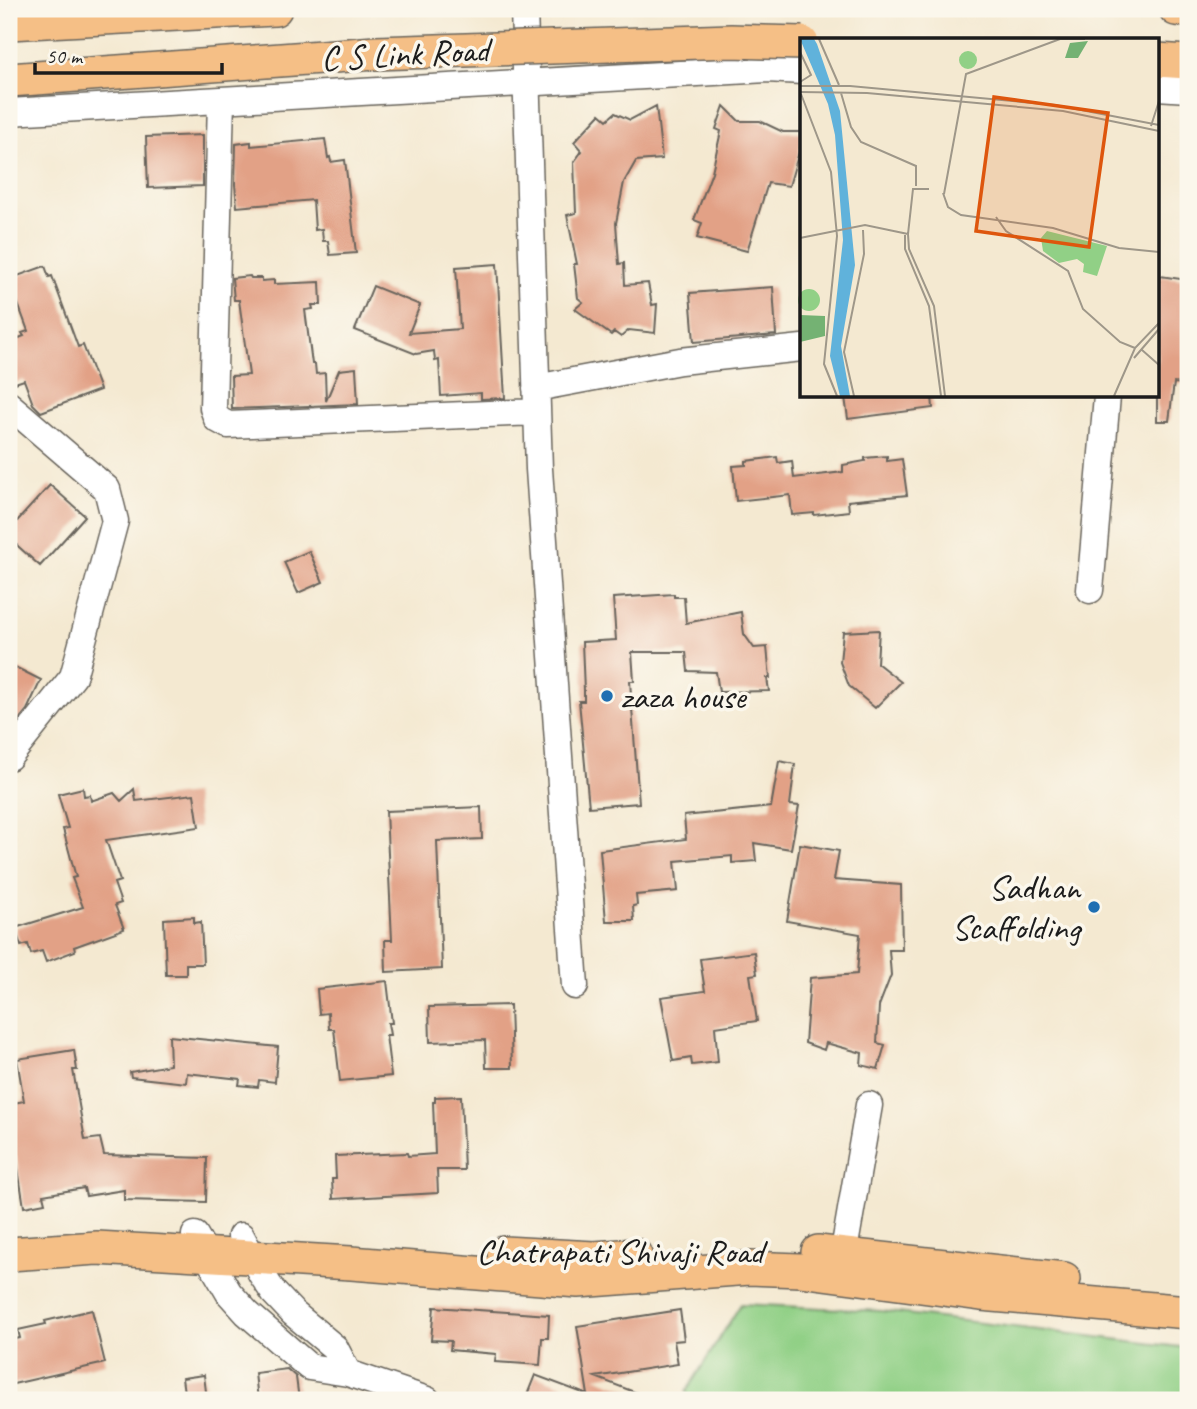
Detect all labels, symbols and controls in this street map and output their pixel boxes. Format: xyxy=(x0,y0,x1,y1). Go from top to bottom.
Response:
street label: C S Link Road xyxy=(320,27,495,81)
scale bar xyxy=(35,32,222,76)
inset map xyxy=(800,38,1158,397)
text: 50 m xyxy=(46,43,84,69)
place label: zaza house xyxy=(621,674,748,719)
marker: zaza house xyxy=(599,688,615,704)
place label: Sadhan Scaffolding xyxy=(952,865,1083,950)
marker: Sadhan Scaffolding xyxy=(1086,899,1102,915)
street label: Chatrapati Shivaji Road xyxy=(477,1229,769,1274)

